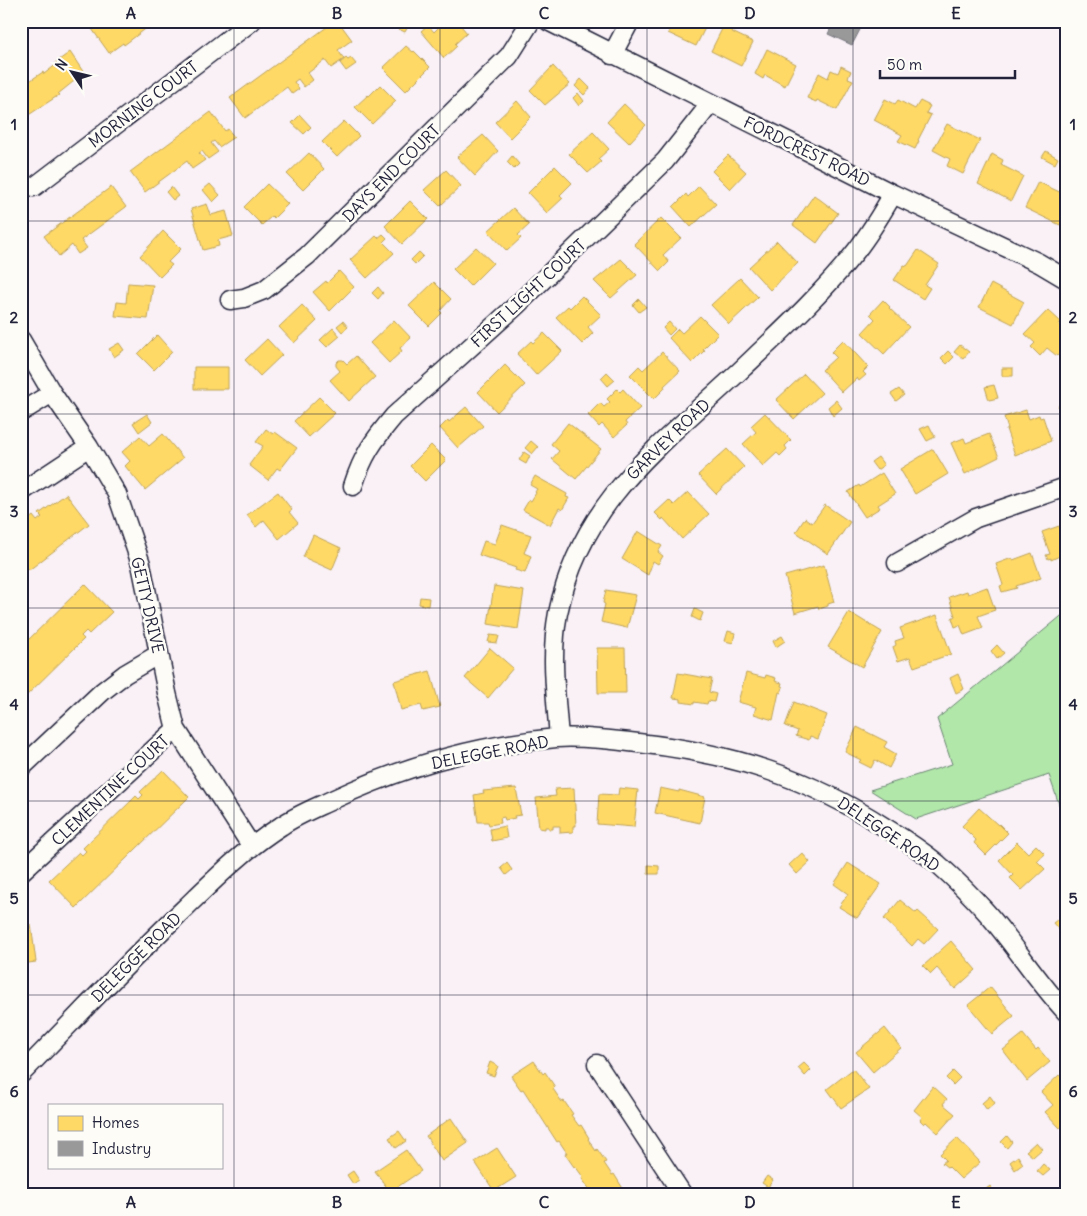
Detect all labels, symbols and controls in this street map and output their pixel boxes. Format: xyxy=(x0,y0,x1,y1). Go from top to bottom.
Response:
text: A xyxy=(126,3,136,23)
text: B xyxy=(332,3,343,23)
text: C xyxy=(539,3,550,23)
text: D xyxy=(744,3,756,23)
text: E xyxy=(951,3,961,23)
north arrow xyxy=(48,48,98,98)
scale bar xyxy=(880,48,1014,80)
text: N xyxy=(51,55,72,74)
text: 50 m xyxy=(887,55,922,74)
street label: MORNING COURT xyxy=(84,56,202,152)
street label: FORDCREST ROAD xyxy=(741,112,873,190)
text: 1 xyxy=(11,114,17,134)
text: 1 xyxy=(1070,114,1076,134)
street label: DAYS END COURT xyxy=(338,120,444,226)
street label: FIRST LIGHT COURT xyxy=(466,235,590,351)
text: 2 xyxy=(10,307,19,327)
text: 2 xyxy=(1069,307,1078,327)
street label: GARVEY ROAD xyxy=(622,394,714,484)
text: 3 xyxy=(9,501,19,521)
text: 3 xyxy=(1068,501,1078,521)
street label: GETTY DRIVE xyxy=(127,555,169,655)
text: 4 xyxy=(9,694,19,714)
text: 4 xyxy=(1068,694,1078,714)
street label: CLEMENTINE COURT xyxy=(47,730,173,850)
street label: DELEGGE ROAD xyxy=(430,731,550,773)
street label: DELEGGE ROAD xyxy=(834,792,944,876)
text: 5 xyxy=(9,888,19,908)
text: 5 xyxy=(1068,888,1078,908)
street label: DELEGGE ROAD xyxy=(87,908,185,1006)
text: 6 xyxy=(9,1081,19,1101)
text: 6 xyxy=(1068,1081,1078,1101)
legend xyxy=(48,1104,222,1168)
text: Homes xyxy=(92,1113,139,1132)
text: Industry xyxy=(92,1139,151,1158)
text: A xyxy=(126,1192,136,1212)
text: B xyxy=(332,1192,343,1212)
text: C xyxy=(539,1192,550,1212)
text: D xyxy=(744,1192,756,1212)
text: E xyxy=(951,1192,961,1212)

